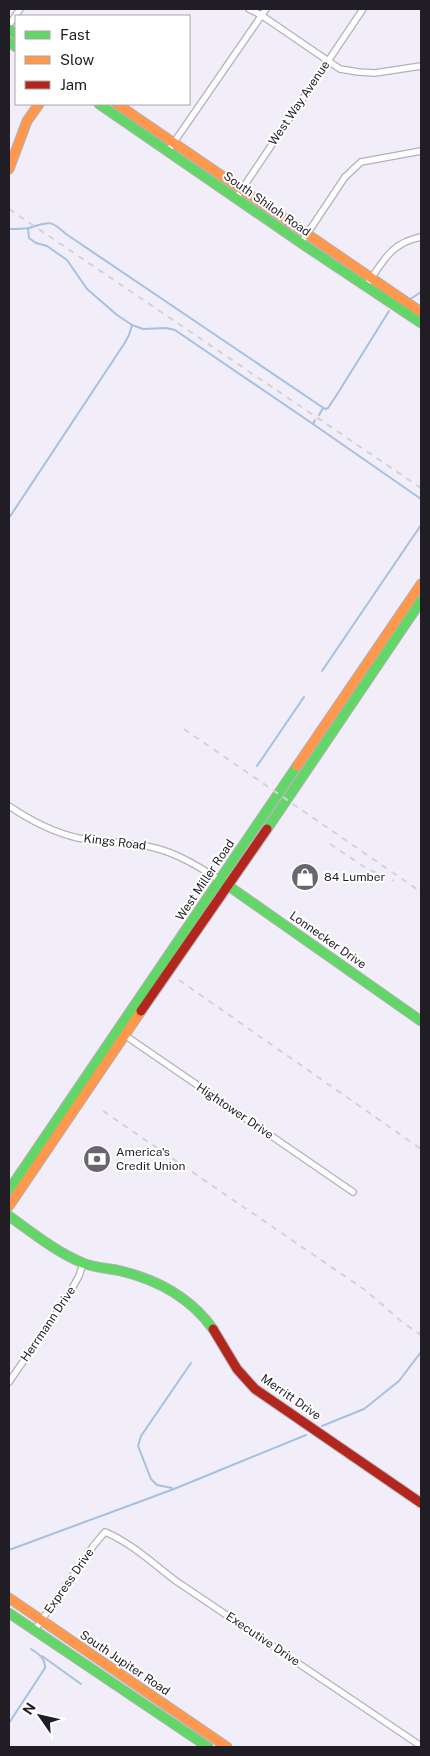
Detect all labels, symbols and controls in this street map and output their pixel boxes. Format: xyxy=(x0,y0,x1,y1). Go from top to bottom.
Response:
legend xyxy=(15,15,190,105)
text: Fast xyxy=(60,26,90,43)
text: Slow xyxy=(60,51,95,68)
street label: West Way Avenue xyxy=(266,58,333,148)
text: Jam xyxy=(60,76,87,93)
street label: South Shiloh Road xyxy=(221,169,313,239)
street label: Kings Road xyxy=(83,831,147,853)
street label: West Miller Road xyxy=(173,837,237,923)
shop icon: 84 Lumber xyxy=(290,862,320,892)
place label: 84 Lumber xyxy=(324,870,386,884)
street label: Lonnecker Drive xyxy=(287,908,369,972)
street label: Hightower Drive xyxy=(194,1080,276,1142)
bank icon: America's Credit Union xyxy=(82,1144,112,1174)
place label: America's Credit Union xyxy=(116,1145,186,1173)
street label: Herrmann Drive xyxy=(18,1284,78,1364)
street label: Merritt Drive xyxy=(258,1371,324,1423)
street label: Express Drive xyxy=(41,1546,97,1616)
street label: Executive Drive xyxy=(223,1609,303,1669)
street label: South Jupiter Road xyxy=(77,1628,173,1698)
north arrow xyxy=(15,1691,65,1741)
text: N xyxy=(20,1700,39,1718)

